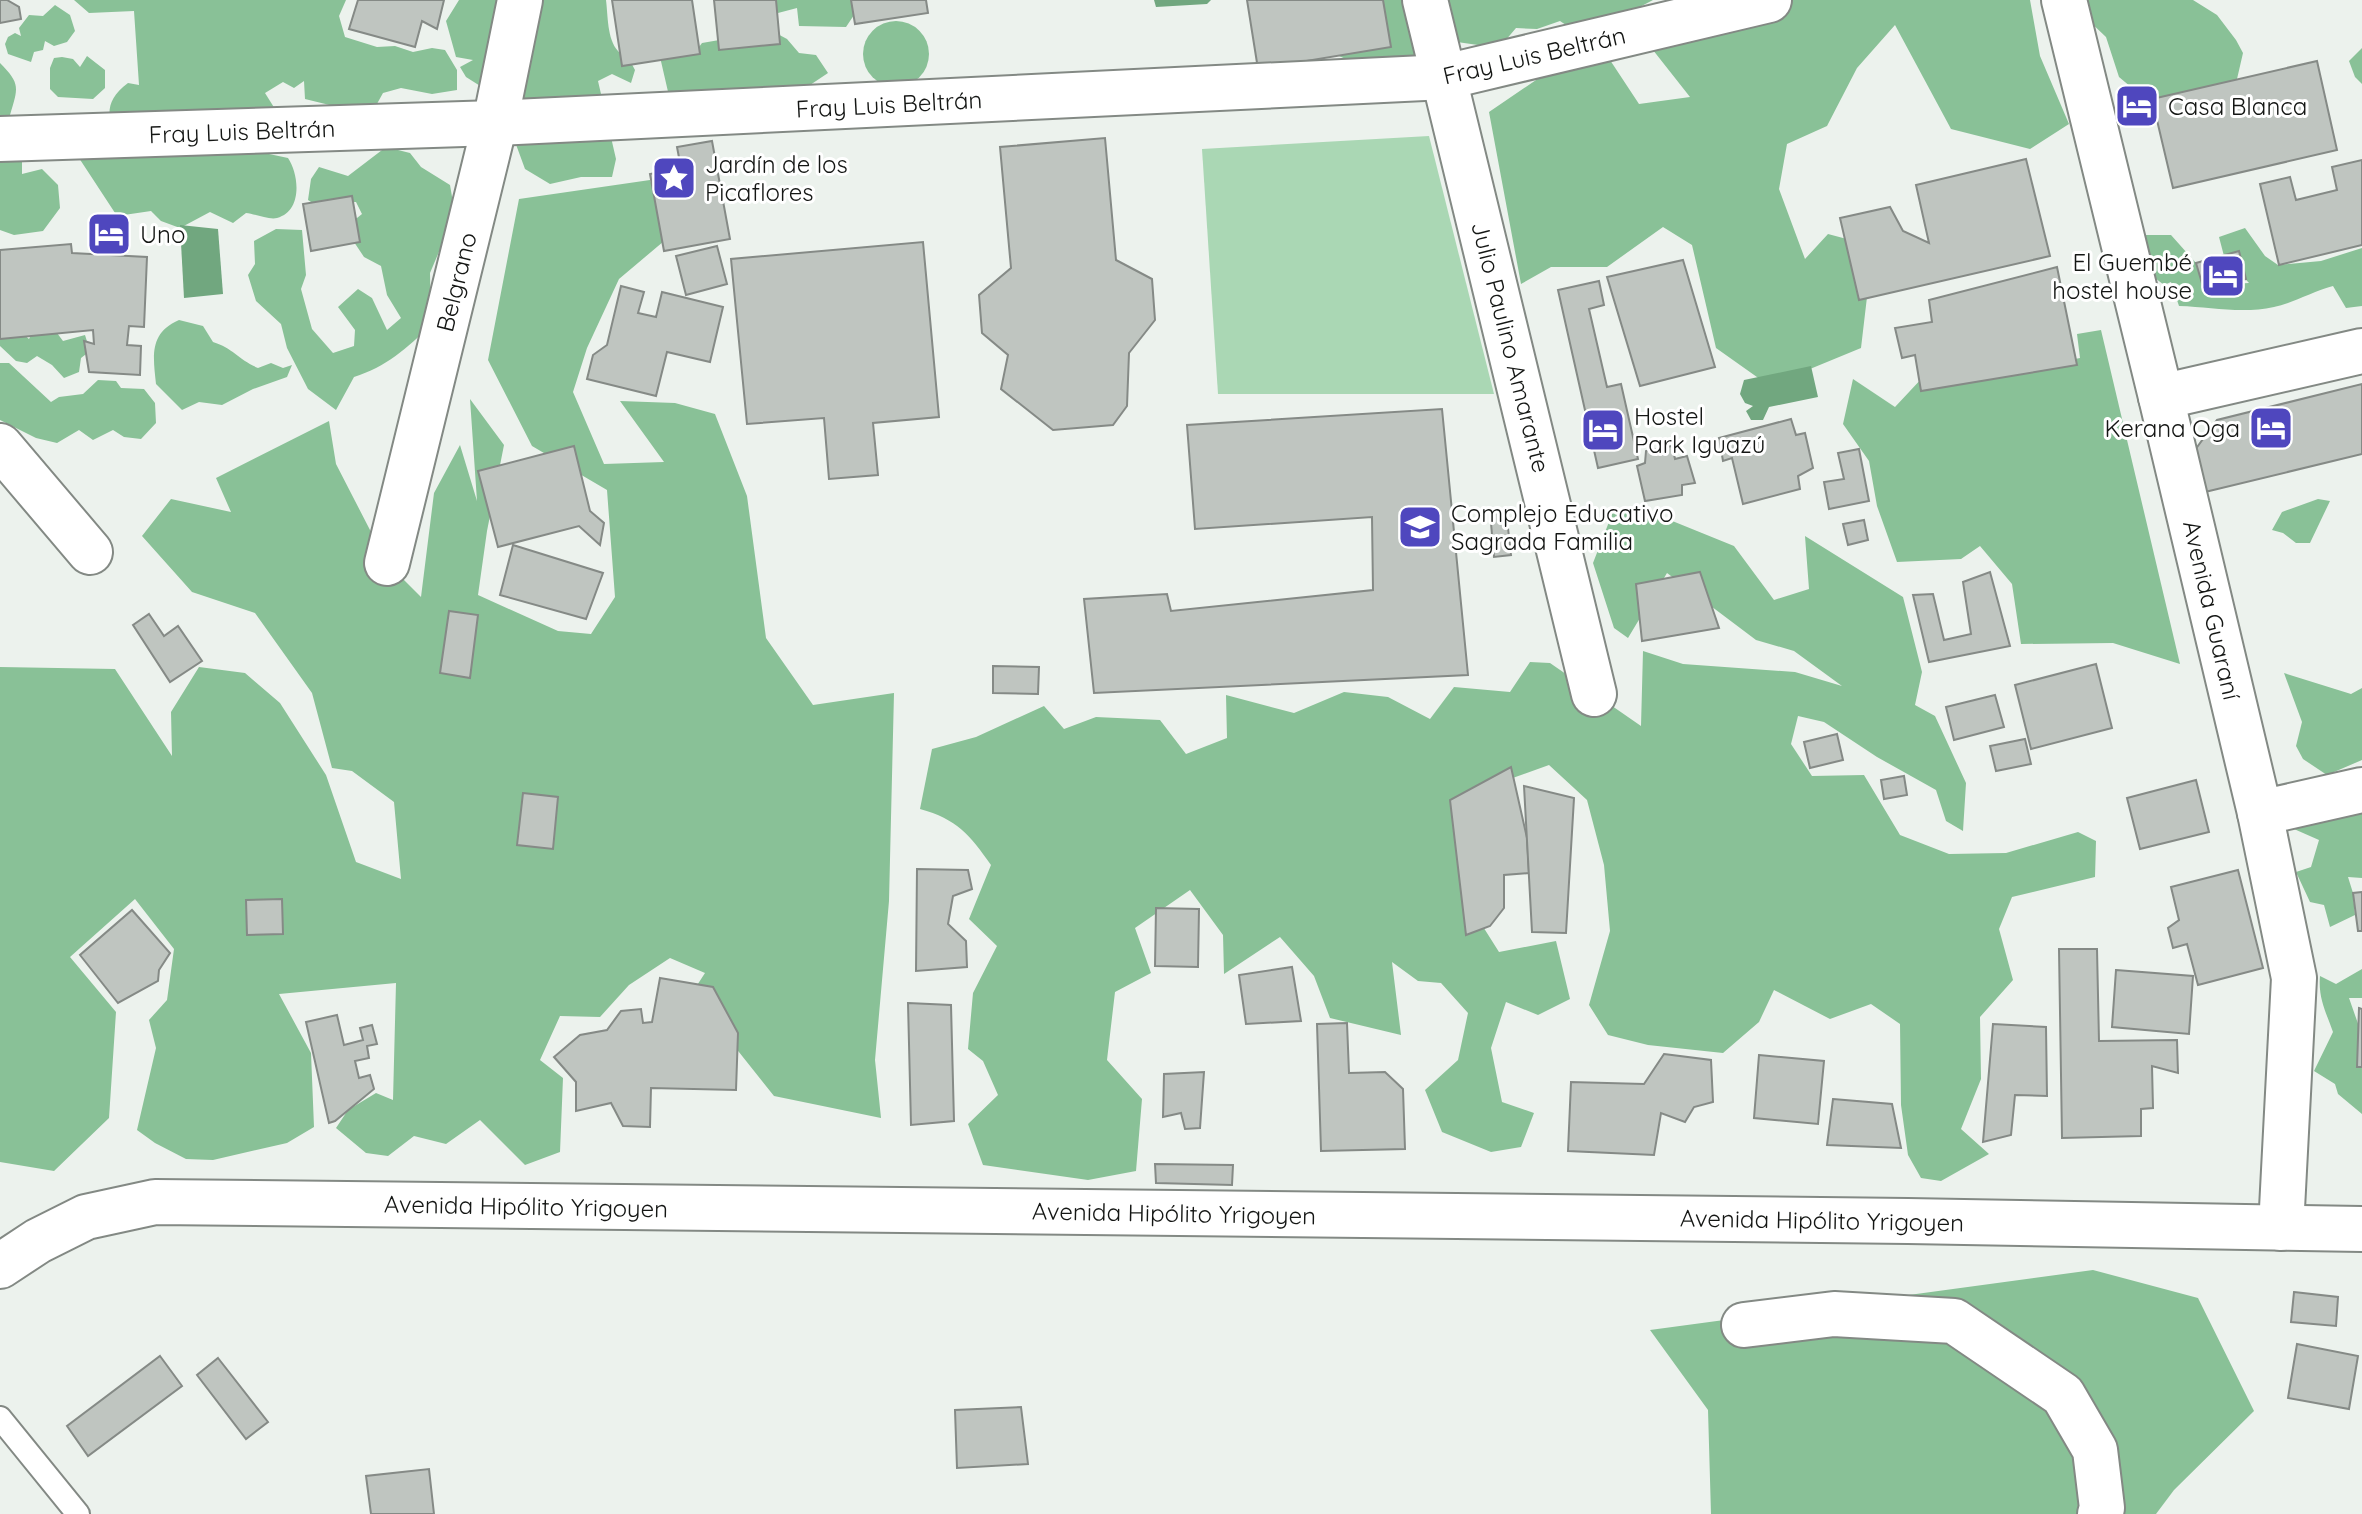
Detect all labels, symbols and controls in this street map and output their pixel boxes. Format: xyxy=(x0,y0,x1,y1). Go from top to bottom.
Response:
street label: Fray Luis Beltrán xyxy=(1440,19,1628,91)
hotel icon: Casa Blanca xyxy=(2113,82,2161,130)
street label: Fray Luis Beltrán xyxy=(795,84,983,124)
place label: Casa Blanca xyxy=(2168,91,2307,121)
street label: Fray Luis Beltrán xyxy=(148,113,336,149)
place label: Jardín de los Picaflores xyxy=(705,149,848,207)
place icon: Jardín de los Picaflores xyxy=(650,154,698,202)
hotel icon: Uno xyxy=(85,210,133,258)
street label: Julio Paulino Amarante xyxy=(1465,218,1557,476)
place label: Uno xyxy=(140,219,185,249)
street label: Belgrano xyxy=(429,229,483,335)
place label: El Guembé hostel house xyxy=(2052,247,2192,305)
hotel icon: El Guembé hostel house xyxy=(2199,252,2247,300)
place label: Hostel Park Iguazú xyxy=(1634,401,1766,459)
hotel icon: Kerana Oga xyxy=(2247,404,2295,452)
hotel icon: Hostel Park Iguazú xyxy=(1579,406,1627,454)
place label: Kerana Oga xyxy=(2104,413,2240,443)
place label: Complejo Educativo Sagrada Familia xyxy=(1451,498,1673,556)
school or university icon: Complejo Educativo Sagrada Familia xyxy=(1396,503,1444,551)
street label: Avenida Guaraní xyxy=(2177,517,2247,703)
street label: Avenida Hipólito Yrigoyen xyxy=(384,1189,668,1223)
street label: Avenida Hipólito Yrigoyen xyxy=(1032,1196,1316,1230)
street label: Avenida Hipólito Yrigoyen xyxy=(1680,1203,1964,1237)

